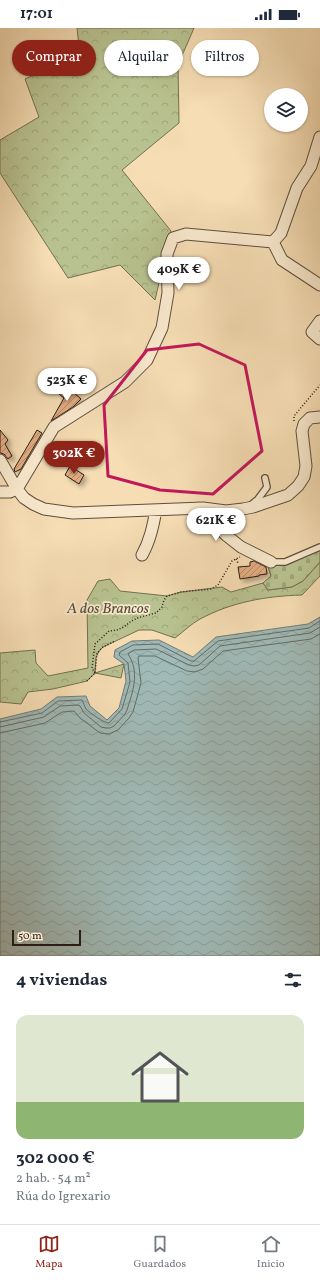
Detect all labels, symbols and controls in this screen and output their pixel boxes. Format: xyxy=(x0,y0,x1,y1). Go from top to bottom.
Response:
text: 17:01 xyxy=(20,4,53,25)
chip: Comprar xyxy=(12,40,96,76)
chip: Alquilar xyxy=(104,40,183,76)
chip: Filtros xyxy=(191,40,259,76)
map controls xyxy=(264,88,308,132)
button: layers xyxy=(264,88,308,132)
pin: 409K € xyxy=(146,257,212,291)
text: 409K € xyxy=(157,261,201,279)
pin: 523K € xyxy=(34,368,100,402)
text: 523K € xyxy=(46,372,88,390)
pin: 302K € xyxy=(41,441,107,475)
text: 302K € xyxy=(53,445,95,463)
pin: 621K € xyxy=(183,508,249,542)
text: 621K € xyxy=(196,512,236,530)
park label: A dos Brancos xyxy=(66,599,150,620)
scale bar xyxy=(12,928,81,947)
text: 50 m xyxy=(18,929,42,944)
text: 4 viviendas xyxy=(16,969,107,992)
icon: filters xyxy=(282,969,304,991)
icon: home xyxy=(124,1041,196,1113)
text: 302 000 € xyxy=(16,1147,95,1170)
text: 2 hab. · 54 m² xyxy=(16,1170,91,1188)
text: Rúa do Igrexario xyxy=(16,1188,111,1206)
tab: Mapa xyxy=(35,1233,63,1272)
tab: Guardados xyxy=(133,1233,186,1272)
tab: Inicio xyxy=(257,1233,285,1272)

